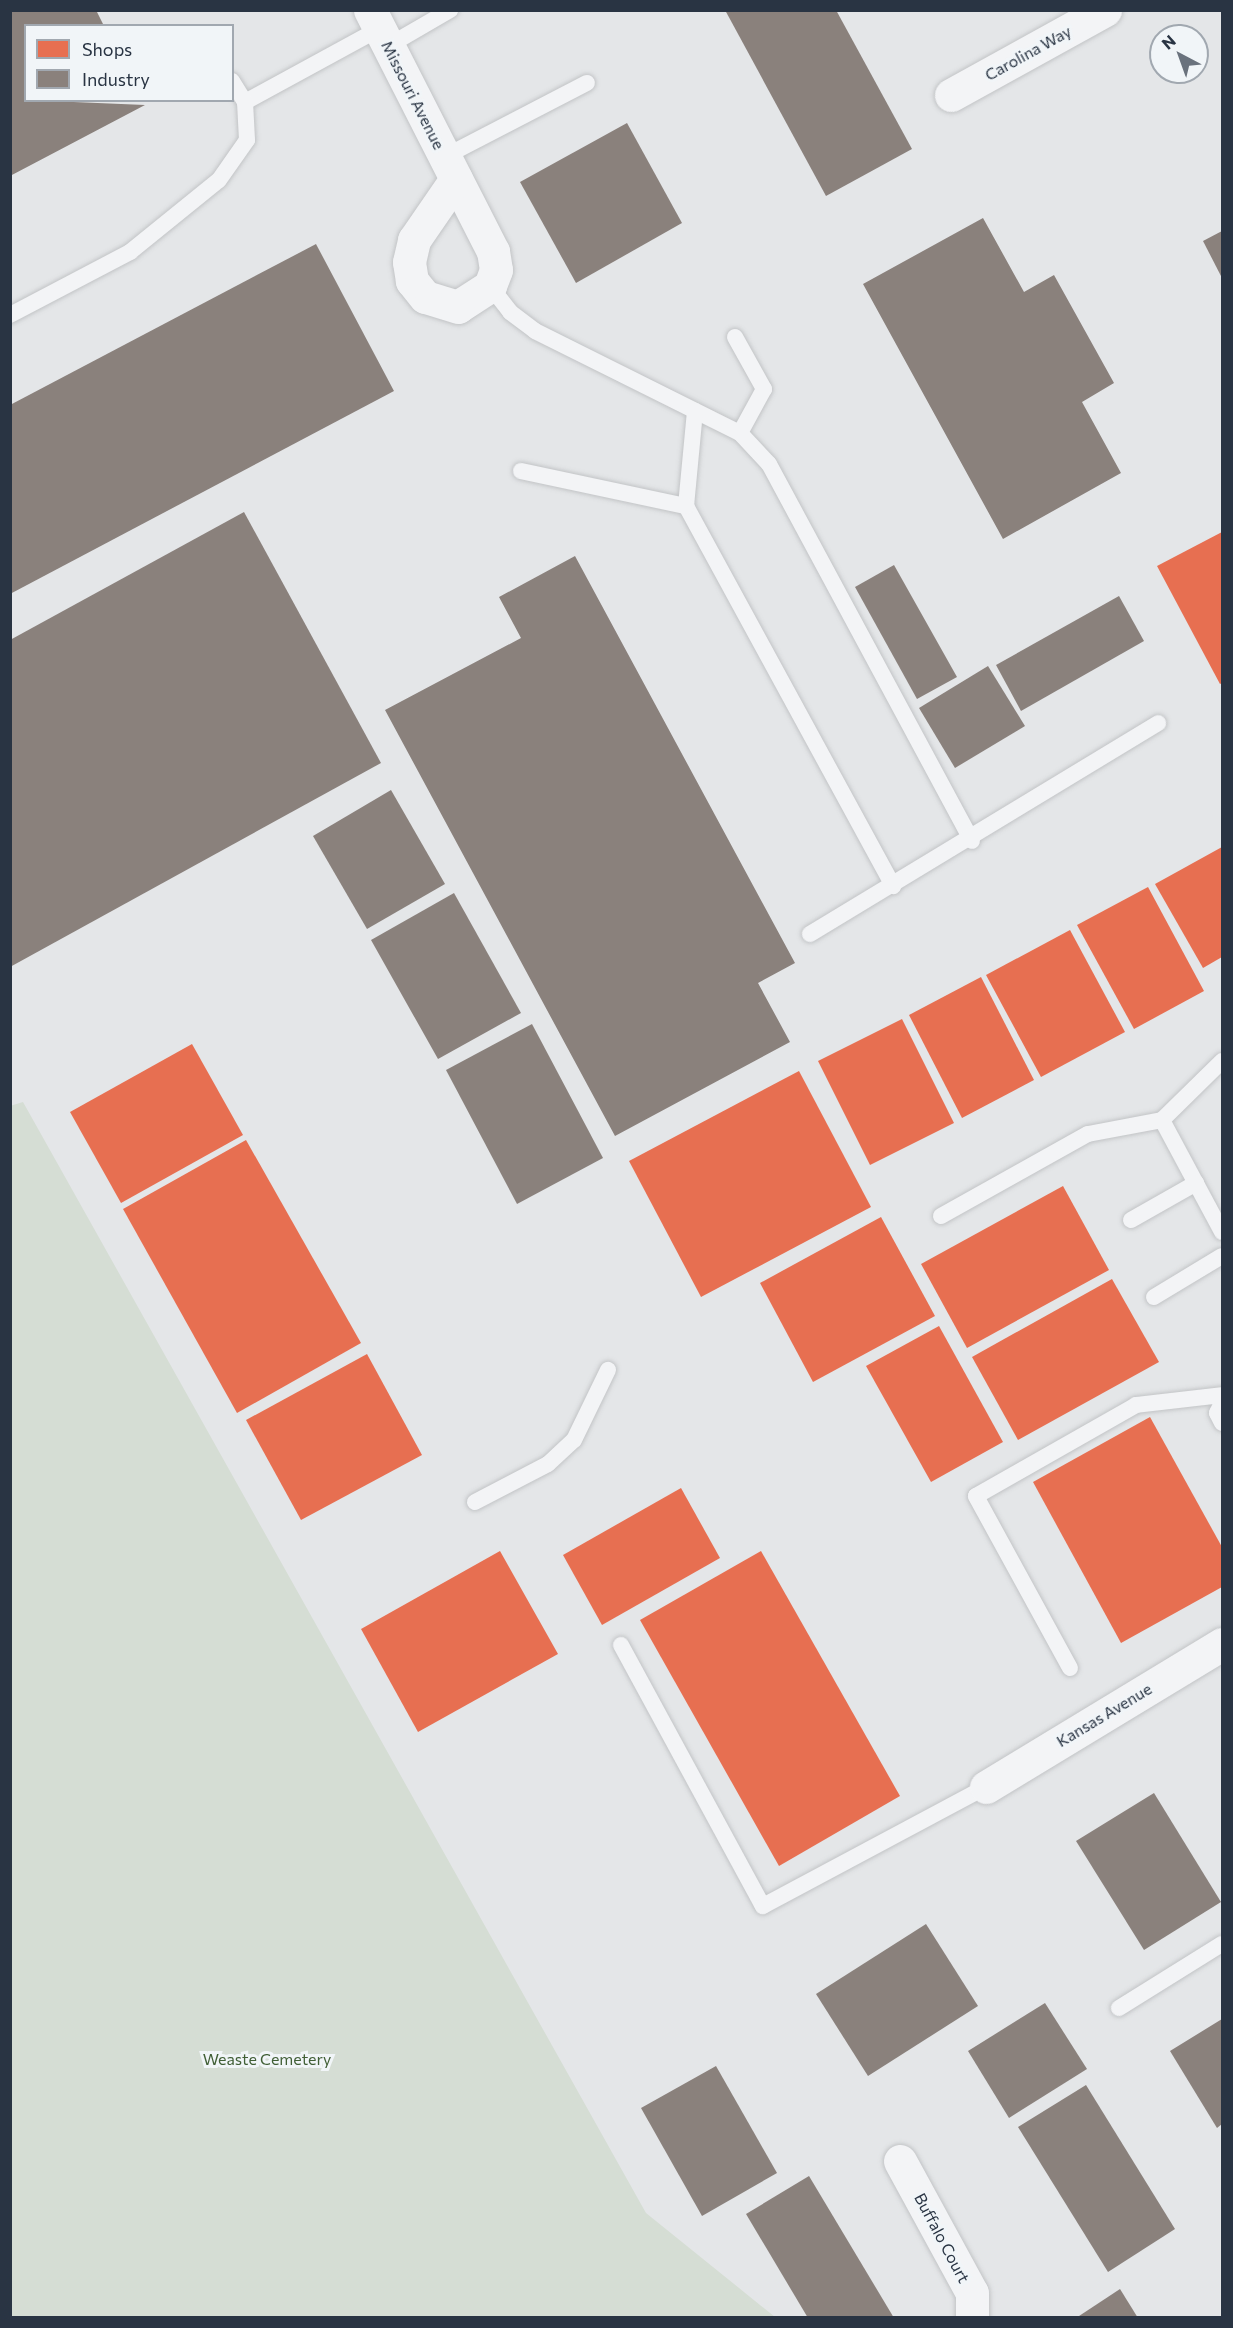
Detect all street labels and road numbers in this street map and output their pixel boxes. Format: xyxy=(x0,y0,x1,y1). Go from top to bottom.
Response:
street label: Carolina Way xyxy=(981,21,1075,85)
street label: Missouri Avenue xyxy=(377,37,449,153)
street label: Kansas Avenue xyxy=(1053,1679,1155,1751)
street label: Buffalo Court xyxy=(910,2190,974,2286)

